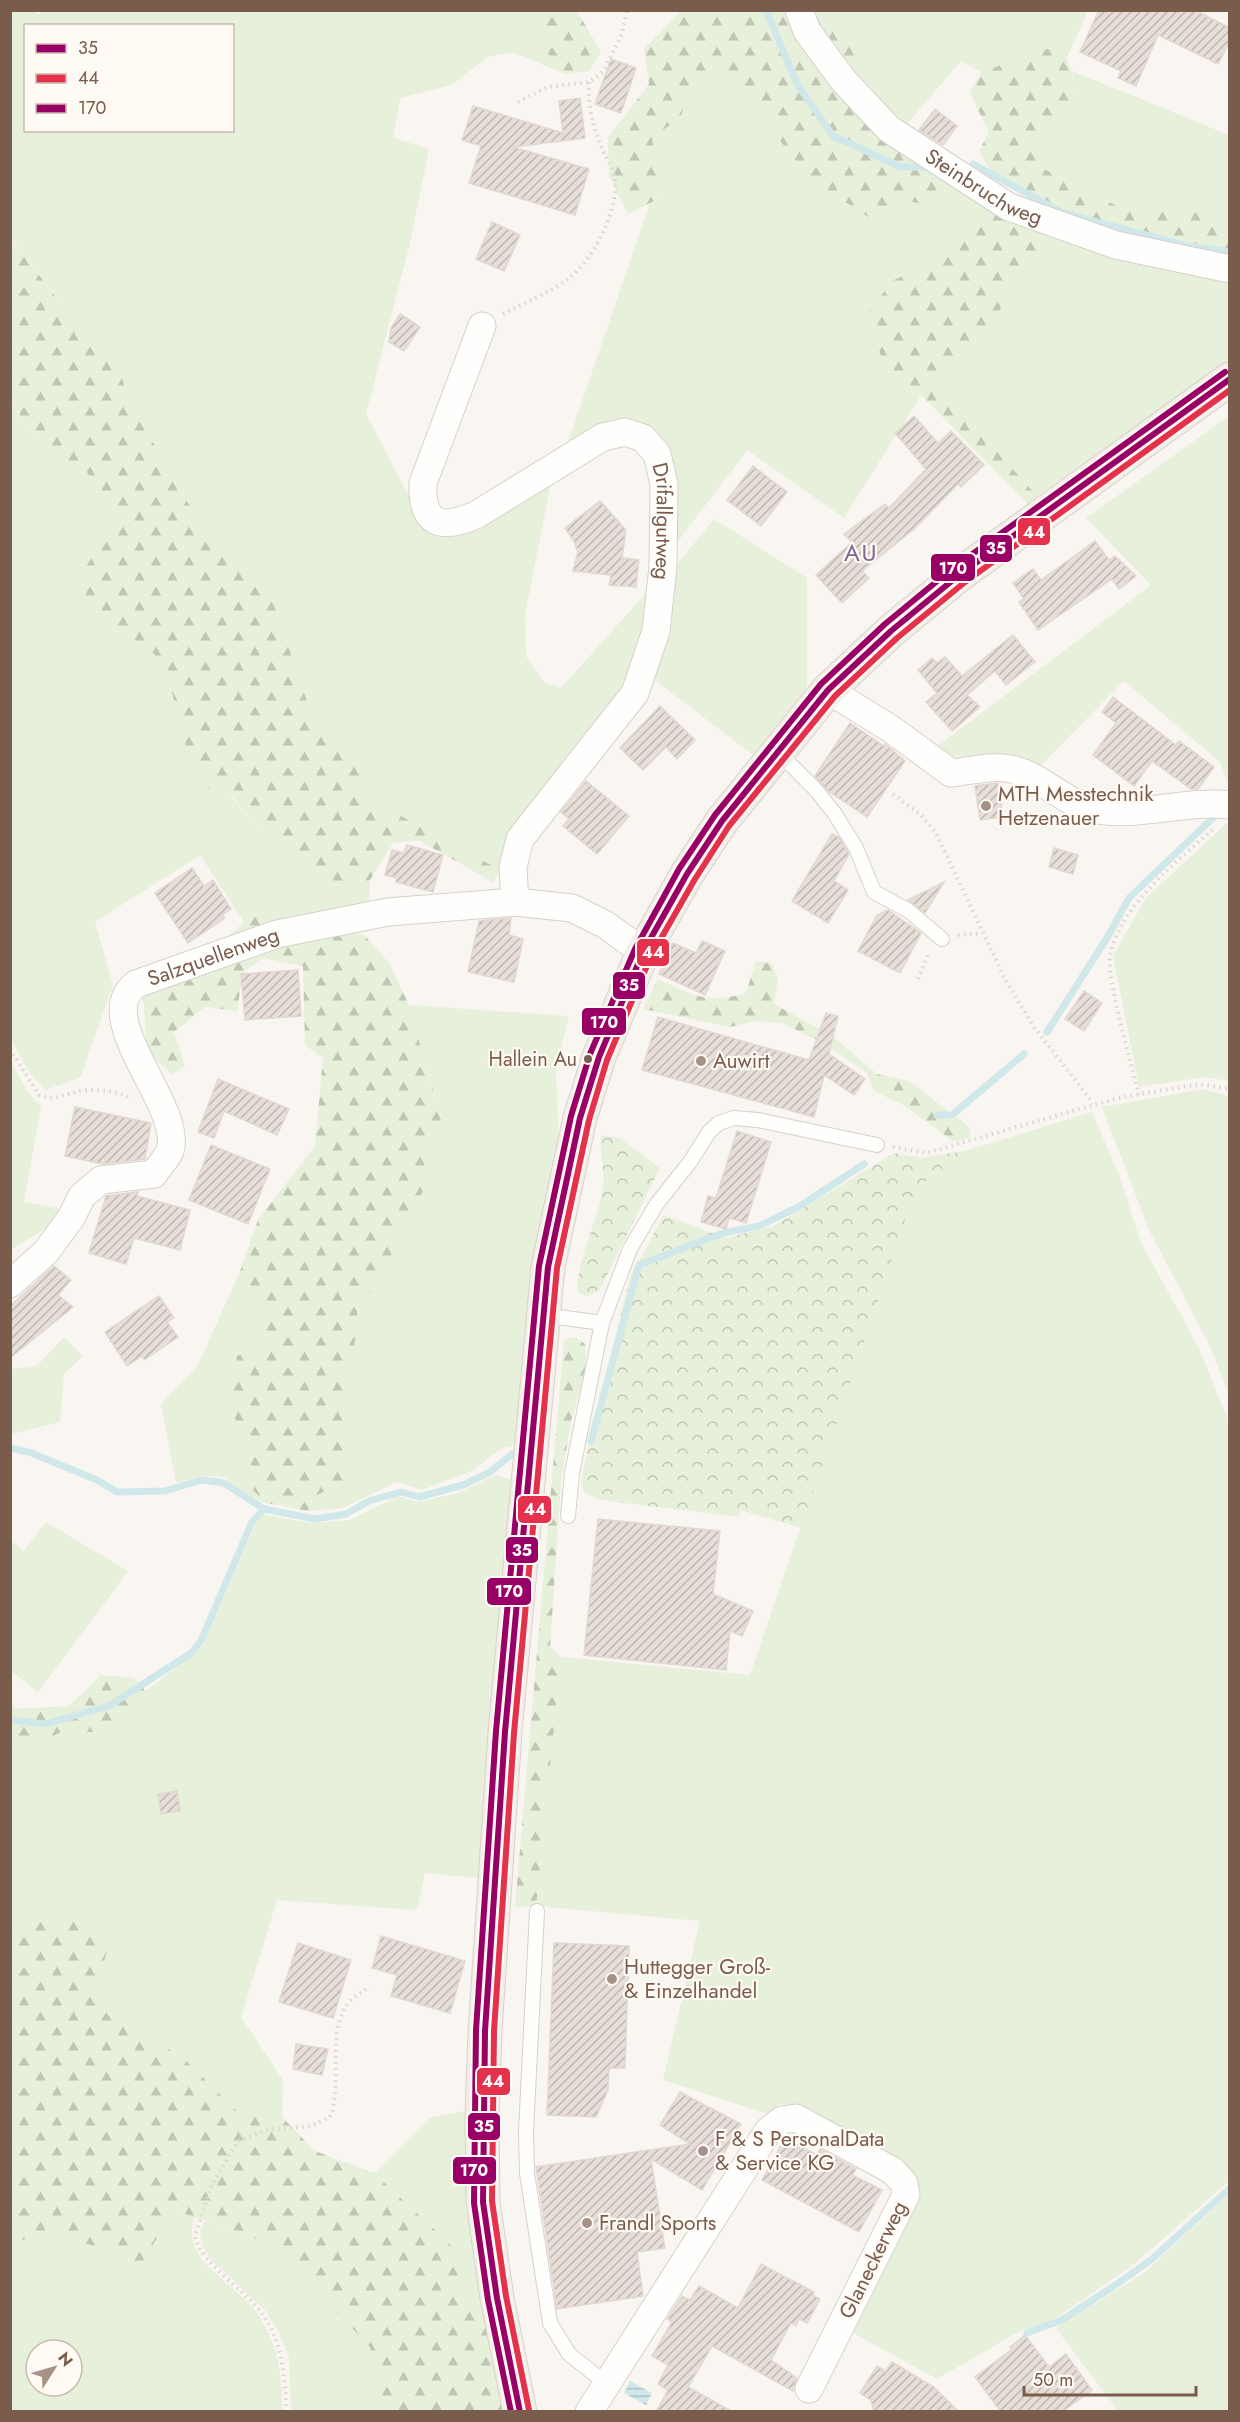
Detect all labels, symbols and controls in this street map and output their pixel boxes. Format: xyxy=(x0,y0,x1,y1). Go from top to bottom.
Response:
legend xyxy=(24,24,234,132)
text: 35 xyxy=(78,35,98,61)
text: 44 xyxy=(78,65,99,91)
text: 170 xyxy=(78,95,107,121)
street label: Steinbruchweg xyxy=(919,141,1046,233)
street label: Drifallgutweg xyxy=(644,460,679,582)
line badge: 44 xyxy=(1017,517,1051,546)
text: 44 xyxy=(1023,521,1045,544)
line badge: 35 xyxy=(979,534,1013,563)
district label: AU xyxy=(844,535,878,570)
text: 35 xyxy=(986,537,1006,560)
line badge: 170 xyxy=(930,553,976,582)
text: 170 xyxy=(939,557,967,580)
place label: MTH Messtechnik Hetzenauer xyxy=(998,779,1154,833)
marker: MTH Messtechnik Hetzenauer xyxy=(979,799,993,813)
street label: Salzquellenweg xyxy=(143,919,283,994)
line badge: 44 xyxy=(636,938,670,967)
text: 44 xyxy=(642,941,664,964)
line badge: 35 xyxy=(612,971,646,1000)
text: 35 xyxy=(619,974,639,997)
line badge: 170 xyxy=(581,1007,627,1036)
text: 170 xyxy=(590,1011,618,1034)
place label: Hallein Au xyxy=(489,1045,577,1074)
place label: Auwirt xyxy=(713,1046,769,1076)
marker: Hallein Au xyxy=(582,1053,594,1065)
marker: Auwirt xyxy=(694,1054,708,1068)
line badge: 44 xyxy=(517,1495,552,1524)
text: 44 xyxy=(524,1498,546,1521)
line badge: 35 xyxy=(505,1536,539,1564)
text: 35 xyxy=(512,1539,532,1562)
line badge: 170 xyxy=(486,1577,532,1606)
text: 170 xyxy=(495,1580,523,1603)
place label: Huttegger Groß- & Einzelhandel xyxy=(624,1952,771,2006)
marker: Huttegger Groß- & Einzelhandel xyxy=(605,1972,619,1986)
line badge: 44 xyxy=(476,2067,511,2096)
text: 44 xyxy=(482,2070,504,2093)
line badge: 35 xyxy=(467,2112,501,2141)
text: 35 xyxy=(474,2115,494,2138)
place label: F & S PersonalData & Service KG xyxy=(715,2124,884,2178)
marker: F & S PersonalData & Service KG xyxy=(696,2144,710,2158)
line badge: 170 xyxy=(452,2156,497,2185)
text: 170 xyxy=(460,2159,488,2182)
street label: Glaneckerweg xyxy=(832,2196,914,2324)
place label: Frandl Sports xyxy=(599,2208,716,2238)
marker: Frandl Sports xyxy=(580,2216,594,2230)
north arrow xyxy=(24,2338,84,2398)
text: N xyxy=(53,2347,79,2371)
scale bar xyxy=(1024,2359,1196,2397)
text: 50 m xyxy=(1033,2367,1073,2393)

